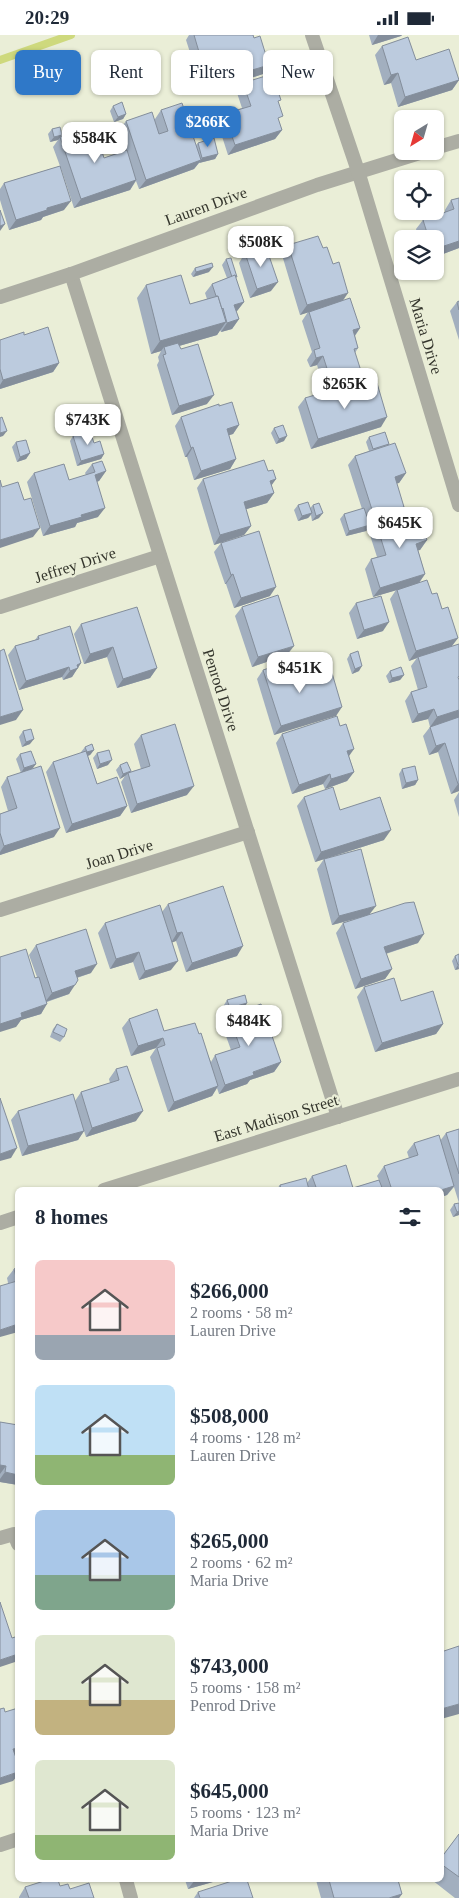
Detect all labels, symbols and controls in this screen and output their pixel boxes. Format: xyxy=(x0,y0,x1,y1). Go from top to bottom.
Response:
text: 20:29 xyxy=(25,7,69,28)
chip: Buy xyxy=(15,50,81,95)
chip: Rent xyxy=(91,50,161,95)
chip: Filters xyxy=(171,50,253,95)
chip: New xyxy=(263,50,333,95)
pin: $266K xyxy=(173,105,243,148)
north arrow xyxy=(394,110,444,160)
map controls xyxy=(394,110,444,280)
text: $266K xyxy=(186,113,230,130)
pin: $584K xyxy=(60,121,130,164)
text: $584K xyxy=(73,129,117,146)
button: locate xyxy=(394,170,444,220)
street label: Lauren Drive xyxy=(163,183,249,229)
pin: $508K xyxy=(226,225,296,268)
button: layers xyxy=(394,230,444,280)
text: $508K xyxy=(239,233,283,250)
street label: Maria Drive xyxy=(406,296,446,376)
pin: $265K xyxy=(310,367,380,410)
text: $265K xyxy=(323,375,367,392)
pin: $743K xyxy=(53,403,123,446)
text: $743K xyxy=(66,411,110,428)
pin: $645K xyxy=(365,507,435,549)
text: $645K xyxy=(378,514,422,531)
street label: Jeffrey Drive xyxy=(32,544,118,587)
street label: Penrod Drive xyxy=(200,647,242,733)
pin: $451K xyxy=(265,651,335,694)
text: $451K xyxy=(278,659,322,676)
street label: Joan Drive xyxy=(83,836,155,872)
pin: $484K xyxy=(214,1005,284,1047)
text: $484K xyxy=(227,1012,271,1029)
street label: East Madison Street xyxy=(212,1091,341,1145)
icon: filters xyxy=(396,1203,424,1231)
text: 8 homes xyxy=(35,1205,108,1229)
text: $266,000 xyxy=(190,1279,269,1303)
icon: home xyxy=(75,1280,135,1340)
text: 2 rooms · 58 m² xyxy=(190,1304,293,1321)
text: Lauren Drive xyxy=(190,1322,276,1339)
text: $508,000 xyxy=(190,1404,269,1428)
icon: home xyxy=(75,1405,135,1465)
text: 4 rooms · 128 m² xyxy=(190,1429,301,1446)
text: Lauren Drive xyxy=(190,1447,276,1464)
text: $265,000 xyxy=(190,1529,269,1553)
icon: home xyxy=(75,1530,135,1590)
text: 2 rooms · 62 m² xyxy=(190,1554,293,1571)
text: Maria Drive xyxy=(190,1572,269,1589)
text: $743,000 xyxy=(190,1654,269,1678)
icon: home xyxy=(75,1655,135,1715)
text: 5 rooms · 158 m² xyxy=(190,1679,301,1696)
text: Penrod Drive xyxy=(190,1697,276,1714)
text: $645,000 xyxy=(190,1779,269,1803)
icon: home xyxy=(75,1780,135,1840)
text: 5 rooms · 123 m² xyxy=(190,1804,301,1821)
text: Maria Drive xyxy=(190,1822,269,1839)

